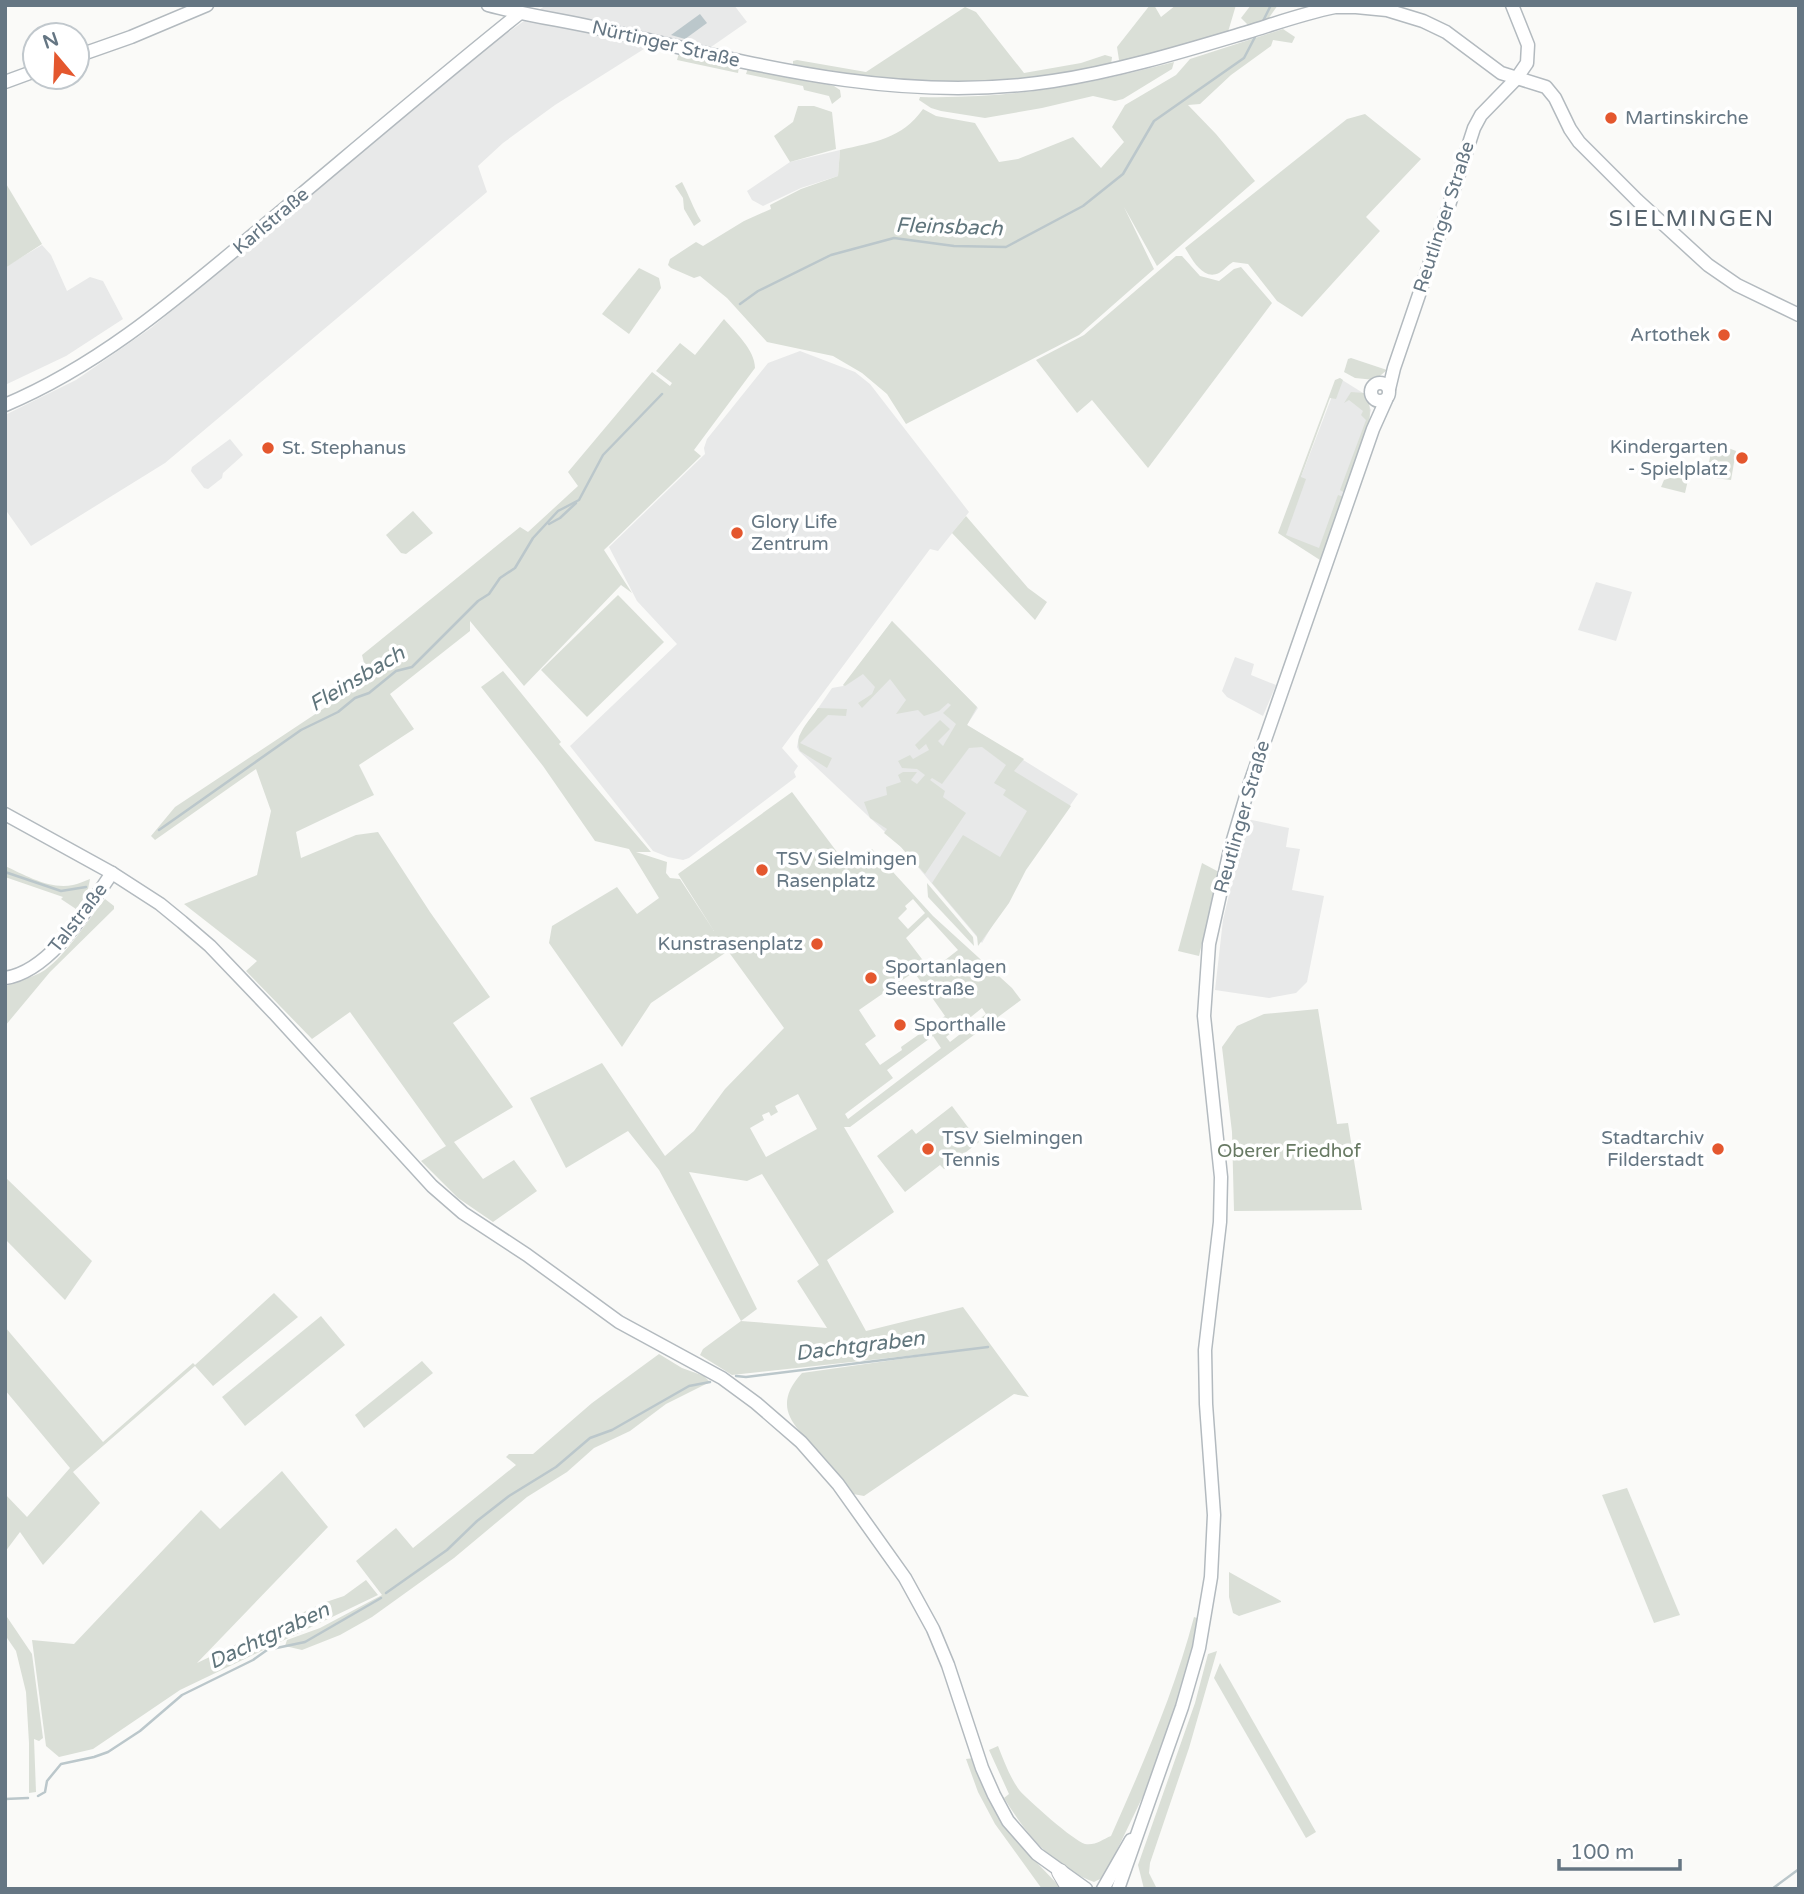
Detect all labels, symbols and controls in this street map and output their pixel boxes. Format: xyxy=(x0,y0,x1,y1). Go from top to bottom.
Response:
street label: Nürtinger Straße xyxy=(590,16,742,72)
north arrow xyxy=(21,21,91,91)
text: N xyxy=(40,28,62,54)
place label: Martinskirche xyxy=(1625,107,1749,129)
marker: Martinskirche xyxy=(1603,110,1619,126)
street label: Reutlinger Straße xyxy=(1409,139,1479,295)
street label: Karlstraße xyxy=(229,183,313,259)
district label: SIELMINGEN xyxy=(1609,205,1775,233)
water label: Fleinsbach xyxy=(895,213,1004,241)
place label: Artothek xyxy=(1630,324,1710,346)
marker: Artothek xyxy=(1716,327,1732,343)
place label: Kindergarten - Spielplatz xyxy=(1610,436,1728,480)
place label: St. Stephanus xyxy=(282,437,406,459)
marker: St. Stephanus xyxy=(260,440,276,456)
marker: Kindergarten - Spielplatz xyxy=(1734,450,1750,466)
place label: Glory Life Zentrum xyxy=(751,511,837,555)
marker: Glory Life Zentrum xyxy=(729,525,745,541)
water label: Fleinsbach xyxy=(305,640,410,717)
street label: Reutlinger Straße xyxy=(1210,738,1274,896)
place label: TSV Sielmingen Rasenplatz xyxy=(776,848,917,892)
marker: TSV Sielmingen Rasenplatz xyxy=(754,862,770,878)
street label: Talstraße xyxy=(44,879,112,957)
place label: Kunstrasenplatz xyxy=(658,933,803,955)
marker: Kunstrasenplatz xyxy=(809,936,825,952)
place label: Sportanlagen Seestraße xyxy=(885,956,1007,1000)
marker: Sportanlagen Seestraße xyxy=(863,970,879,986)
place label: Sporthalle xyxy=(914,1014,1006,1036)
marker: Sporthalle xyxy=(892,1017,908,1033)
place label: TSV Sielmingen Tennis xyxy=(942,1127,1083,1171)
place label: Stadtarchiv Filderstadt xyxy=(1601,1127,1704,1171)
park label: Oberer Friedhof xyxy=(1217,1140,1362,1162)
marker: TSV Sielmingen Tennis xyxy=(920,1141,936,1157)
marker: Stadtarchiv Filderstadt xyxy=(1710,1141,1726,1157)
water label: Dachtgraben xyxy=(794,1326,927,1366)
water label: Dachtgraben xyxy=(205,1597,334,1675)
scale bar xyxy=(1559,1828,1680,1872)
text: 100 m xyxy=(1570,1840,1634,1865)

